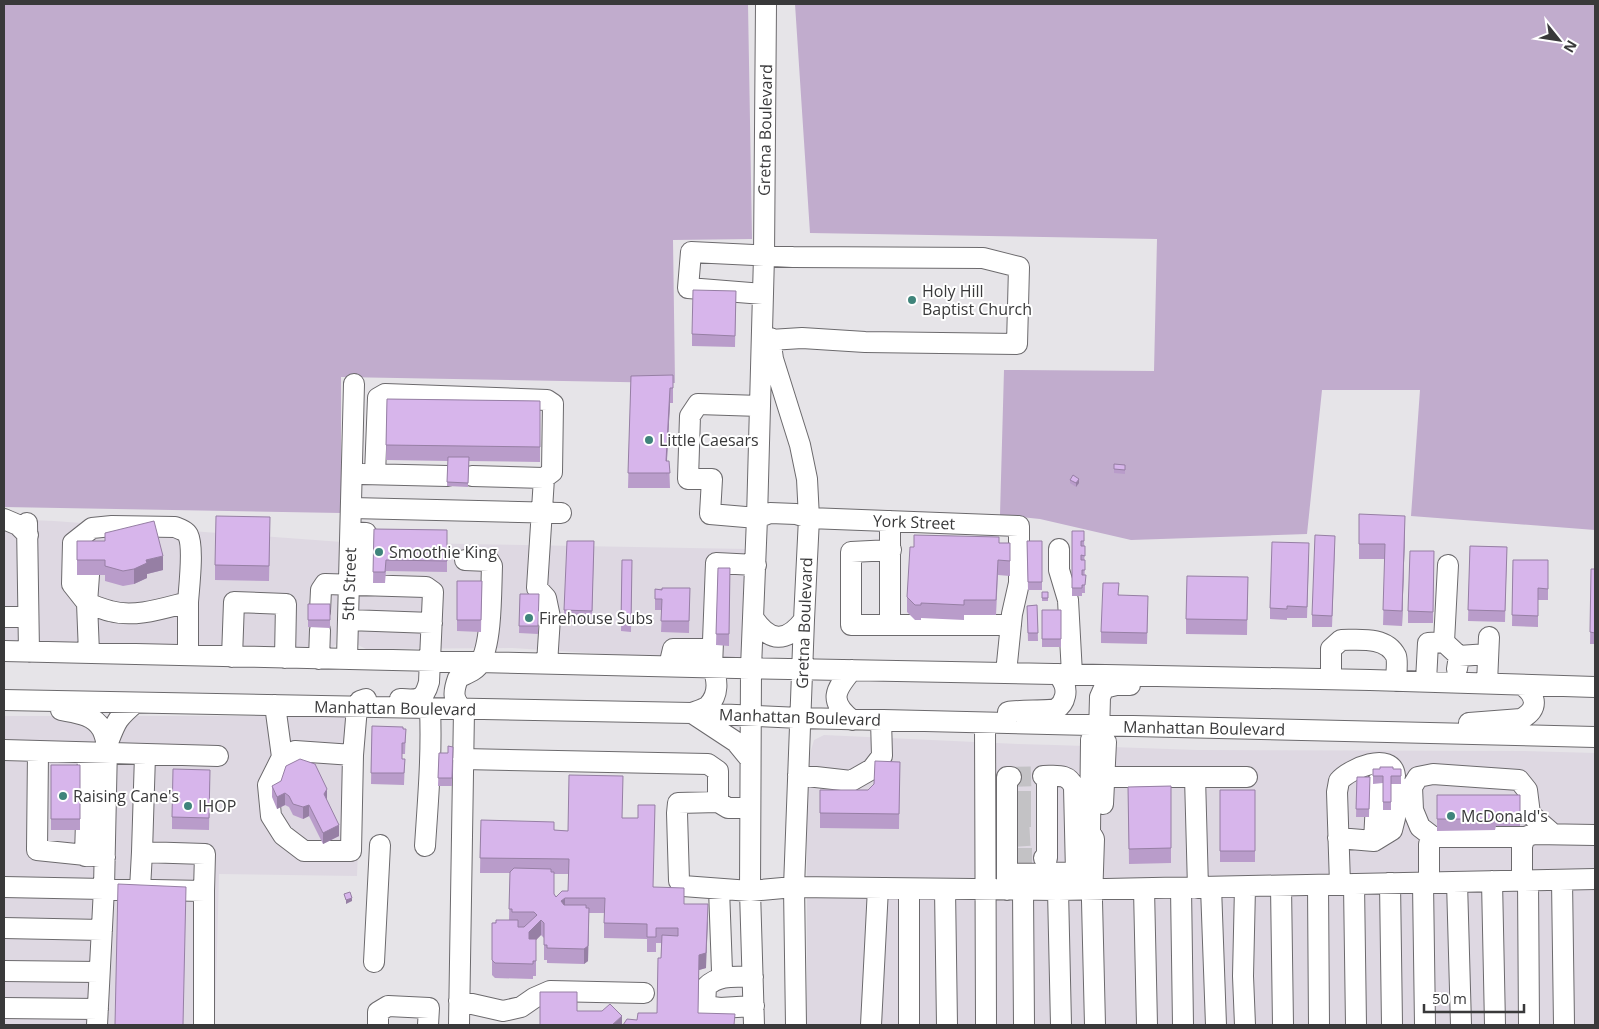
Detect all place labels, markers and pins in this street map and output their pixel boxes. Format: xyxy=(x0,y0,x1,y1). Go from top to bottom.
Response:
place label: Holy Hill Baptist Church xyxy=(922,280,1032,320)
marker: Holy Hill Baptist Church xyxy=(906,294,918,306)
place label: Little Caesars xyxy=(659,429,759,451)
marker: Little Caesars xyxy=(643,434,655,446)
place label: Smoothie King xyxy=(389,541,497,563)
marker: Smoothie King xyxy=(373,546,385,558)
place label: Firehouse Subs xyxy=(539,607,653,629)
marker: Firehouse Subs xyxy=(523,612,535,624)
place label: Raising Cane's xyxy=(73,785,179,807)
marker: Raising Cane's xyxy=(57,790,69,802)
place label: IHOP xyxy=(198,795,236,817)
marker: IHOP xyxy=(182,800,194,812)
place label: McDonald's xyxy=(1461,805,1548,827)
marker: McDonald's xyxy=(1445,810,1457,822)

